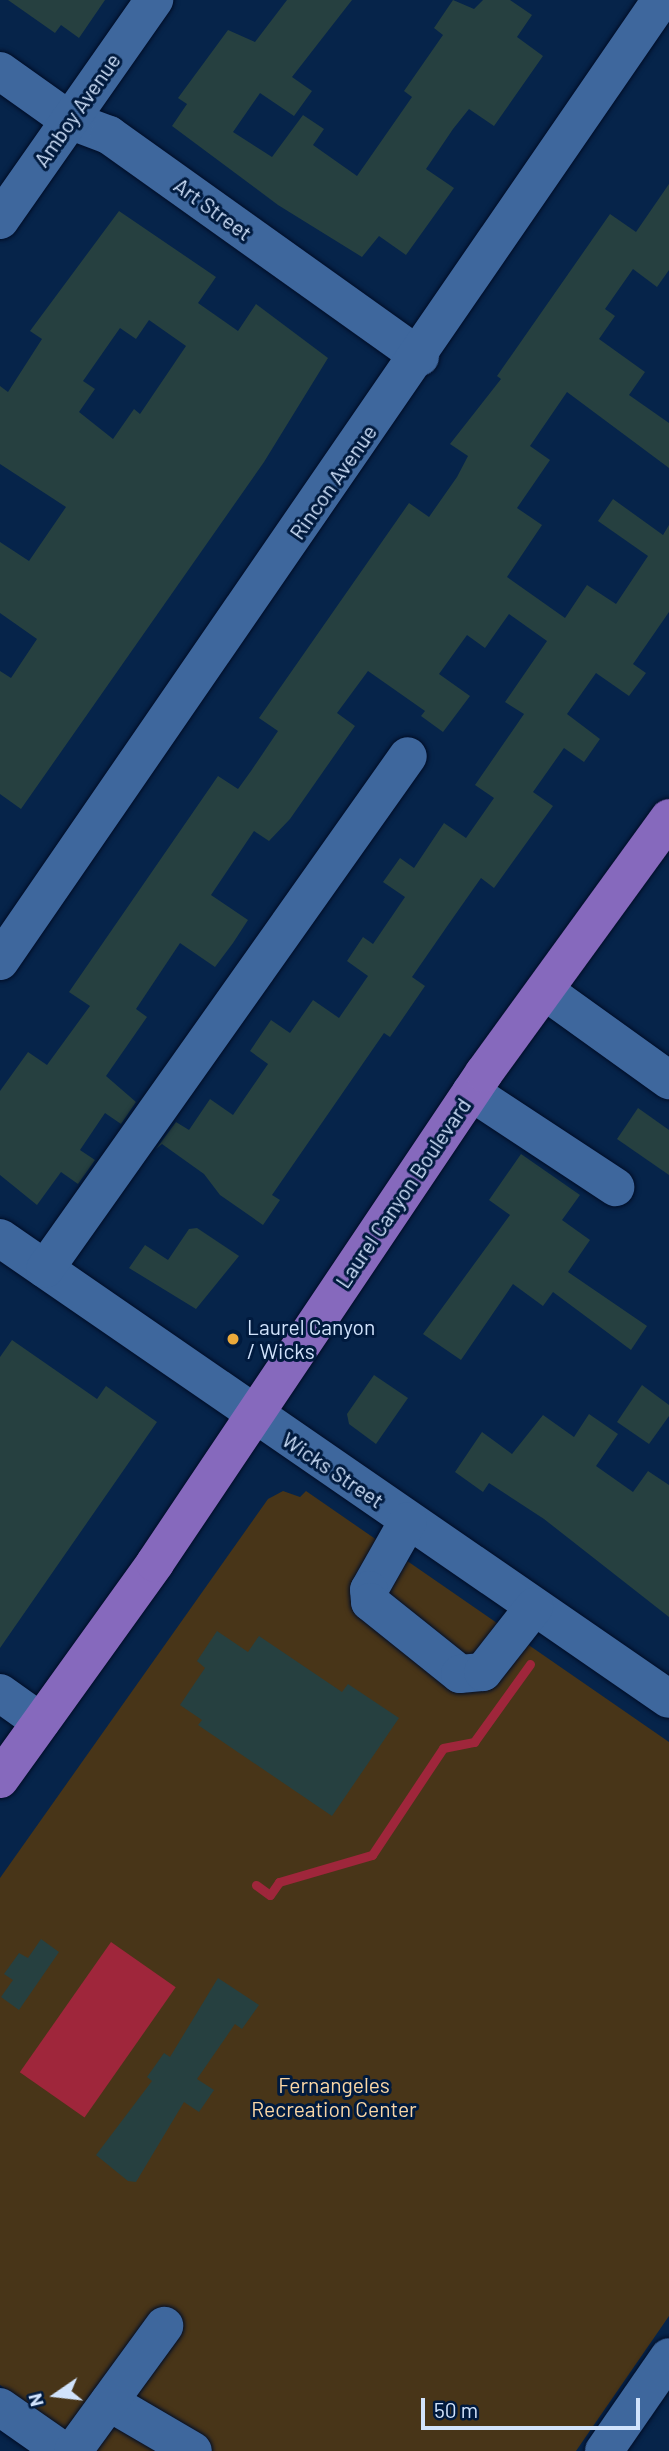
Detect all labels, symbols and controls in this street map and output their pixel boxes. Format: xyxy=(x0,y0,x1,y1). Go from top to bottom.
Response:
street label: Amboy Avenue xyxy=(29,48,125,172)
street label: Art Street xyxy=(169,172,257,246)
street label: Rincon Avenue xyxy=(284,420,382,544)
street label: Laurel Canyon Boulevard xyxy=(330,1093,476,1293)
place label: Laurel Canyon / Wicks xyxy=(247,1314,375,1364)
marker: Laurel Canyon / Wicks xyxy=(225,1331,241,1347)
street label: Wicks Street xyxy=(278,1427,388,1513)
park label: Fernangeles Recreation Center xyxy=(251,2072,417,2122)
north arrow xyxy=(21,2360,91,2430)
scale bar xyxy=(424,2384,643,2428)
text: N xyxy=(22,2391,48,2409)
text: 50 m xyxy=(434,2397,478,2422)

